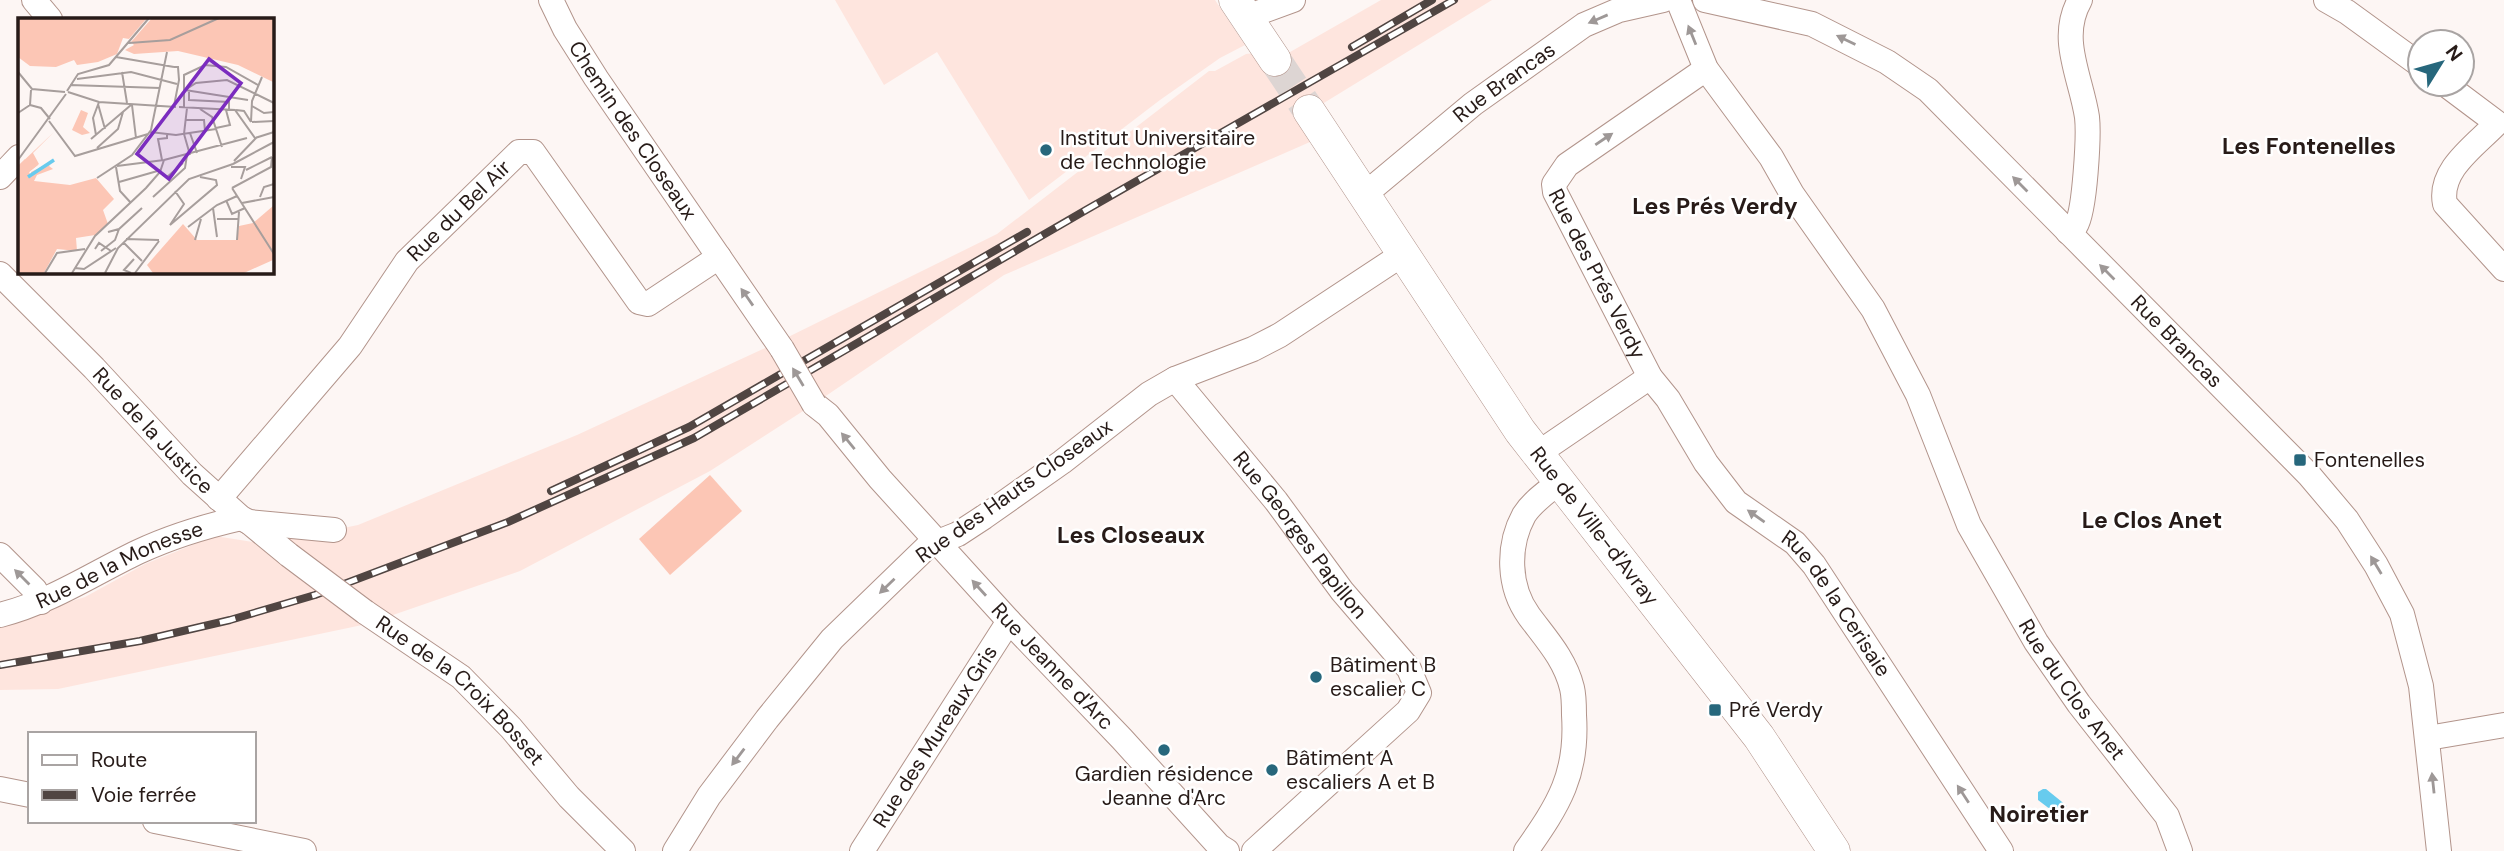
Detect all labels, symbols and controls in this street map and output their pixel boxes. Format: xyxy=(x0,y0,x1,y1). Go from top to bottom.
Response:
one-way arrow xyxy=(1588,13,1608,25)
inset map xyxy=(18,18,273,273)
one-way arrow xyxy=(1687,24,1698,45)
north arrow xyxy=(2406,28,2476,98)
one-way arrow xyxy=(1836,34,1856,46)
street label: Chemin des Closeaux xyxy=(562,36,703,225)
street label: Rue Brancas xyxy=(1447,36,1561,129)
text: N xyxy=(2440,40,2468,66)
place label: Institut Universitaire de Technologie xyxy=(1060,124,1255,176)
district label: Les Fontenelles xyxy=(2222,131,2396,161)
one-way arrow xyxy=(1594,133,1614,146)
marker: Institut Universitaire de Technologie xyxy=(1038,142,1054,158)
street label: Rue du Bel Air xyxy=(401,154,517,268)
one-way arrow xyxy=(2011,175,2028,192)
street label: Rue des Prés Verdy xyxy=(1542,184,1653,364)
district label: Les Prés Verdy xyxy=(1632,191,1798,221)
one-way arrow xyxy=(2099,264,2115,280)
one-way arrow xyxy=(740,288,754,306)
street label: Rue Brancas xyxy=(2125,289,2229,394)
street label: Rue de la Justice xyxy=(86,361,219,500)
one-way arrow xyxy=(792,367,804,386)
street label: Rue des Hauts Closeaux xyxy=(910,412,1118,570)
one-way arrow xyxy=(841,432,856,450)
street label: Rue de Ville-d'Avray xyxy=(1523,441,1665,612)
street label: Rue Georges Papillon xyxy=(1227,445,1374,625)
place label: Fontenelles xyxy=(2314,446,2425,474)
marker: Fontenelles xyxy=(2292,452,2308,468)
district label: Le Clos Anet xyxy=(2082,505,2222,535)
one-way arrow xyxy=(1747,509,1765,523)
street label: Rue de la Monesse xyxy=(32,515,207,615)
district label: Les Closeaux xyxy=(1057,520,1205,550)
street label: Rue de la Cerisaie xyxy=(1776,524,1897,682)
one-way arrow xyxy=(2370,556,2382,575)
one-way arrow xyxy=(15,569,31,586)
one-way arrow xyxy=(879,577,896,593)
one-way arrow xyxy=(971,579,987,597)
street label: Rue Jeanne d'Arc xyxy=(985,597,1120,736)
street label: Rue de la Croix Bosset xyxy=(370,609,551,771)
street label: Rue du Clos Anet xyxy=(2012,614,2132,766)
street label: Rue des Mureaux Gris xyxy=(867,640,1004,833)
place label: Bâtiment B escalier C xyxy=(1330,651,1436,703)
marker: Bâtiment B escalier C xyxy=(1308,669,1324,685)
place label: Pré Verdy xyxy=(1729,696,1823,724)
marker: Pré Verdy xyxy=(1707,702,1723,718)
legend xyxy=(28,732,256,823)
marker: Gardien résidence Jeanne d'Arc xyxy=(1156,742,1172,758)
place label: Bâtiment A escaliers A et B xyxy=(1286,744,1435,796)
text: Route xyxy=(91,746,147,774)
one-way arrow xyxy=(732,748,746,766)
place label: Gardien résidence Jeanne d'Arc xyxy=(1075,760,1253,812)
marker: Bâtiment A escaliers A et B xyxy=(1264,762,1280,778)
one-way arrow xyxy=(2427,772,2438,794)
text: Voie ferrée xyxy=(91,781,196,809)
one-way arrow xyxy=(1957,784,1970,804)
district label: Noiretier xyxy=(1989,799,2089,829)

